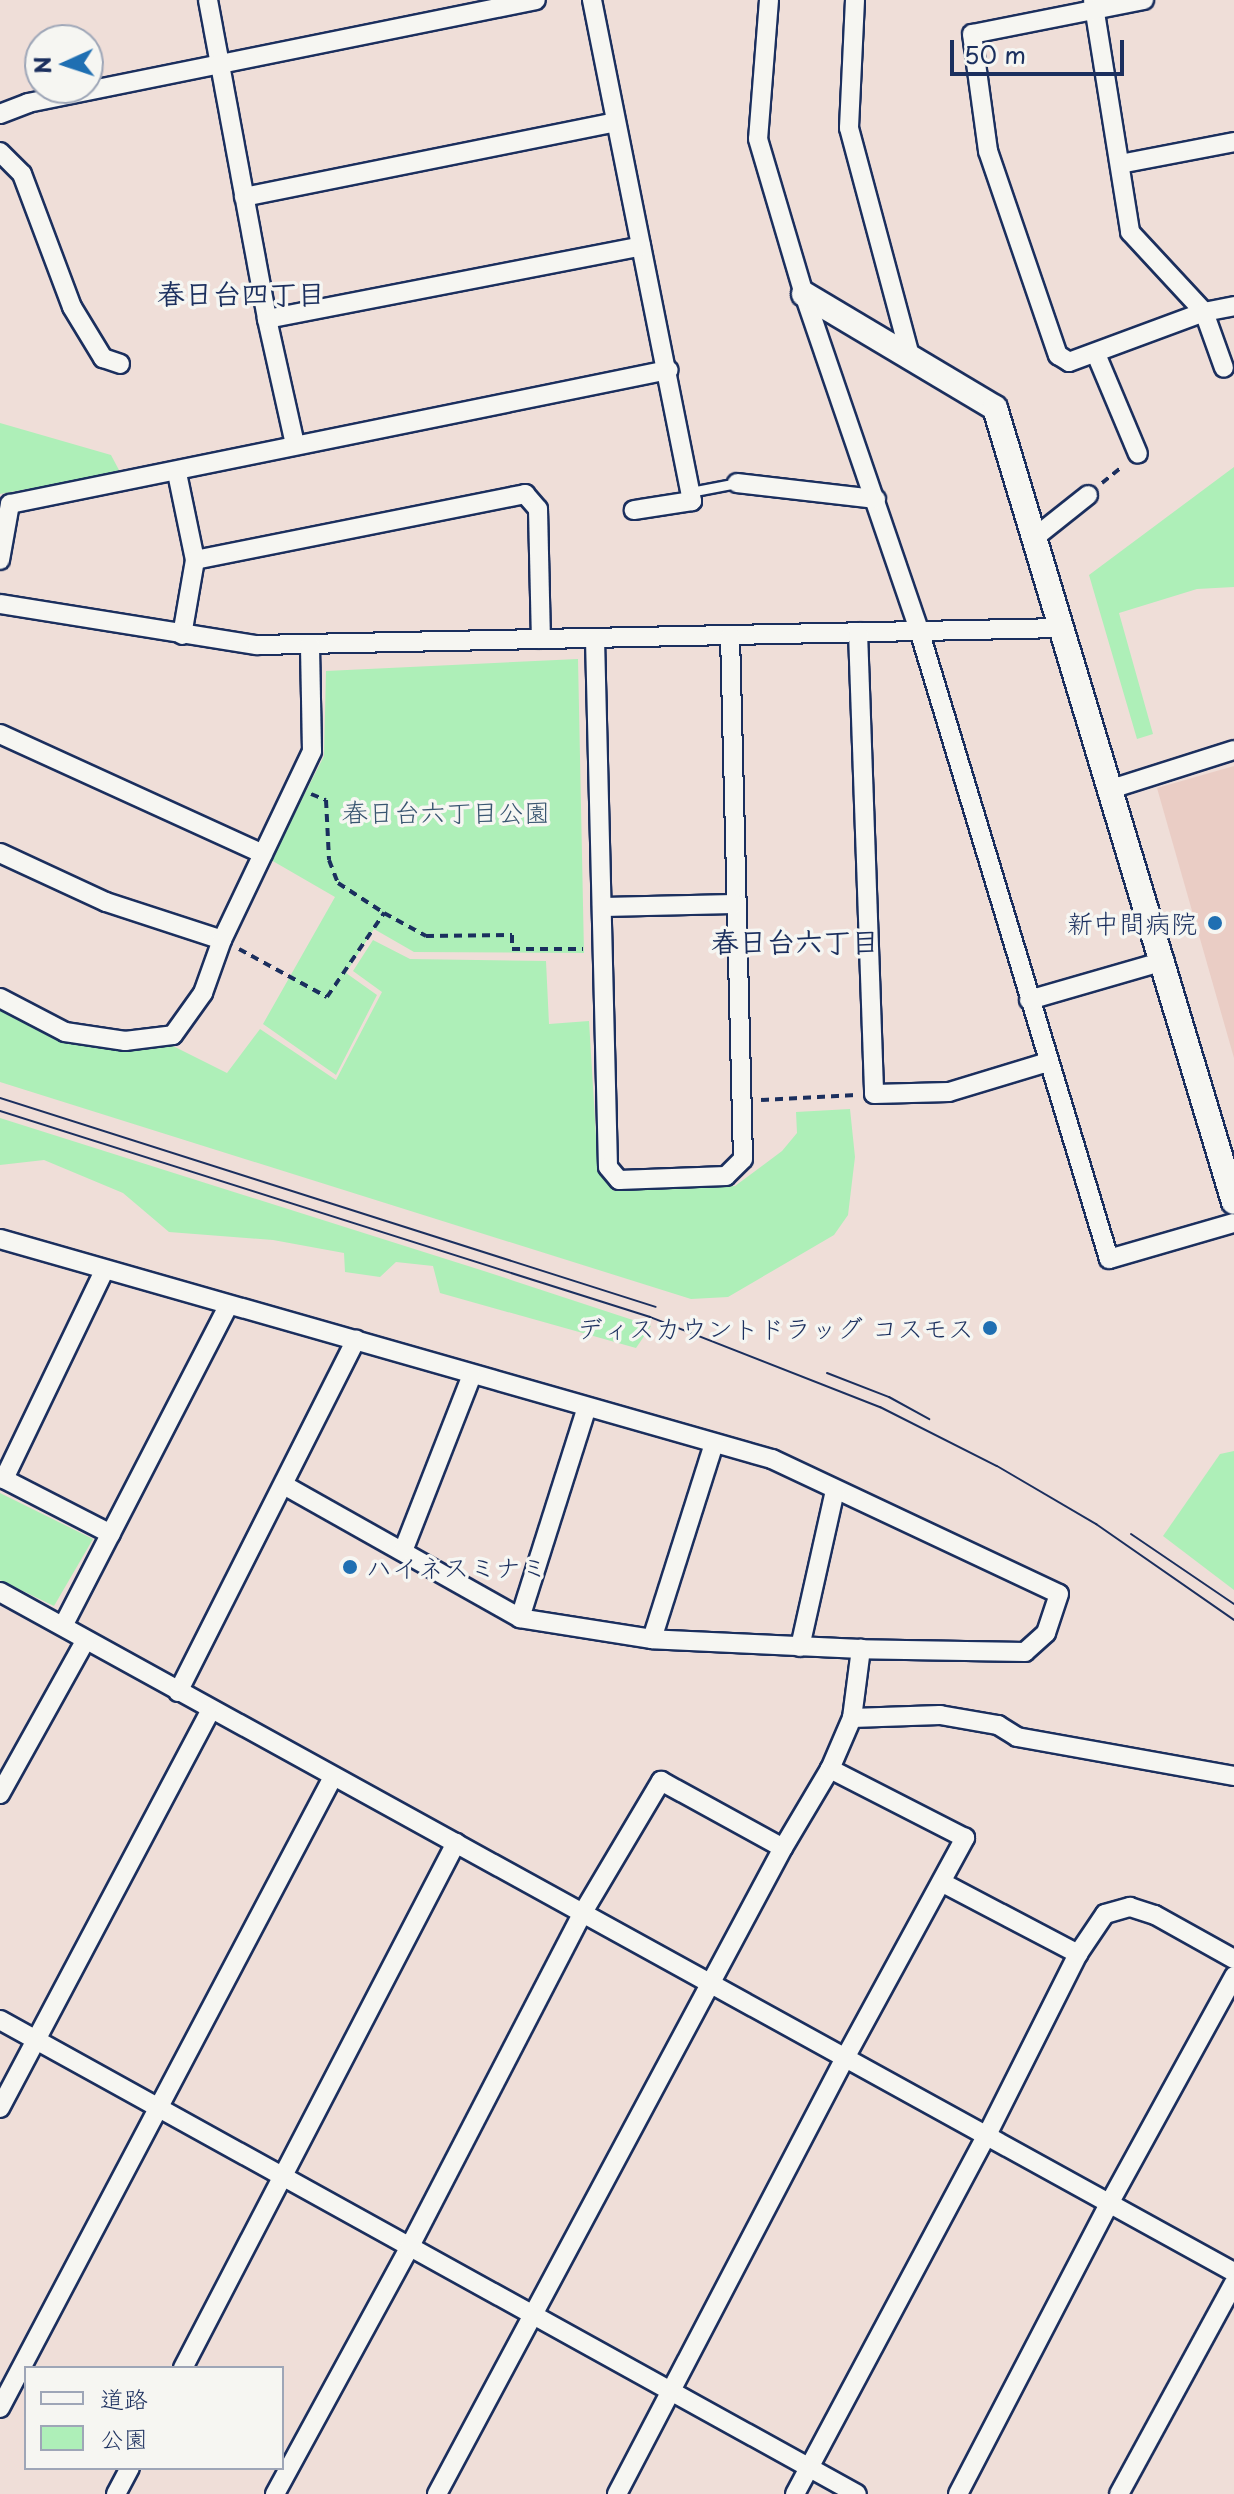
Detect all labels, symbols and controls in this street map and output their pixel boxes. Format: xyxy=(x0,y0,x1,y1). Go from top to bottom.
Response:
north arrow xyxy=(24,24,104,104)
scale bar xyxy=(954,24,1128,74)
text: 50 m xyxy=(964,36,1026,72)
text: N xyxy=(25,56,58,75)
district label: 春日台四丁目 xyxy=(157,276,325,310)
park label: 春日台六丁目公園 xyxy=(342,796,550,828)
place label: 新中間病院 xyxy=(1067,907,1197,939)
marker: 新中間病院 xyxy=(1204,912,1226,934)
district label: 春日台六丁目 xyxy=(711,924,879,958)
place label: ディスカウントドラッグ コスモス xyxy=(576,1312,974,1344)
marker: ディスカウントドラッグ コスモス xyxy=(981,1319,999,1337)
place label: ハイネスミナミ xyxy=(366,1551,548,1583)
marker: ハイネスミナミ xyxy=(341,1558,359,1576)
legend xyxy=(24,2366,284,2470)
text: 道路 xyxy=(100,2380,148,2416)
text: 公園 xyxy=(100,2420,148,2456)

